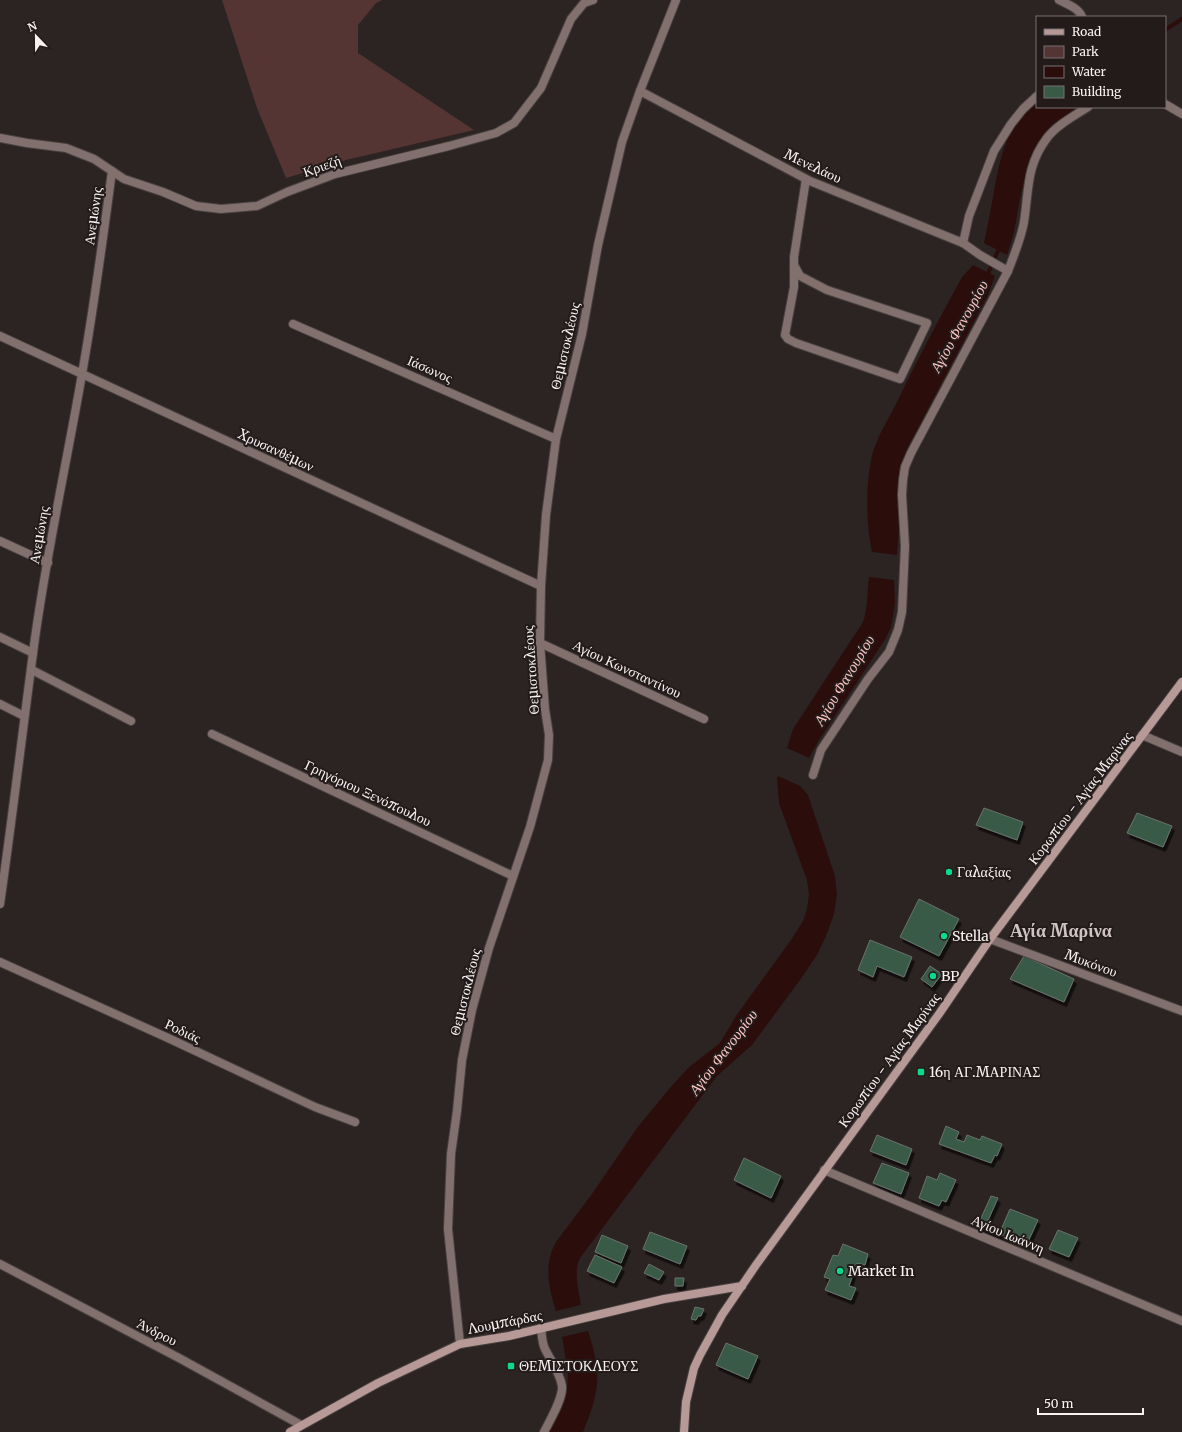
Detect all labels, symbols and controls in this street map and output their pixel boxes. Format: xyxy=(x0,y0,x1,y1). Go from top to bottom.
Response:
north arrow xyxy=(16,16,56,56)
legend xyxy=(1036,16,1166,108)
text: N xyxy=(26,18,39,35)
text: Road xyxy=(1072,24,1101,39)
text: Park xyxy=(1072,44,1099,59)
text: Water xyxy=(1071,64,1107,79)
text: Building xyxy=(1072,84,1122,99)
street label: Μενελάου xyxy=(781,145,845,187)
street label: Κριεζή xyxy=(300,151,344,181)
street label: Ανεμώνης xyxy=(80,185,106,246)
water label: Αγίου Φανουρίου xyxy=(925,277,992,376)
street label: Θεμιστοκλέους xyxy=(546,300,584,391)
street label: Ιάσωνος xyxy=(405,351,456,387)
street label: Χρυσανθέμων xyxy=(235,425,317,475)
street label: Ανεμώνης xyxy=(25,504,53,565)
street label: Θεμιστοκλέους xyxy=(519,624,543,715)
water label: Αγίου Φανουρίου xyxy=(809,631,879,730)
street label: Αγίου Κωνσταντίνου xyxy=(570,636,684,702)
street label: Κορωπίου - Αγίας Μαρίνας xyxy=(1024,728,1136,868)
street label: Γρηγόριου Ξενόπουλου xyxy=(302,756,434,830)
place label: Γαλαξίας xyxy=(957,863,1011,881)
marker: Γαλαξίας xyxy=(944,867,954,877)
district label: Αγία Μαρίνα xyxy=(1010,919,1112,942)
place label: Stella xyxy=(952,927,989,945)
marker: Stella xyxy=(939,931,949,941)
street label: Μυκόνου xyxy=(1062,945,1120,981)
street label: Θεμιστοκλέους xyxy=(445,946,485,1037)
place label: BP xyxy=(941,967,959,985)
marker: BP xyxy=(928,971,938,981)
street label: Κορωπίου - Αγίας Μαρίνας xyxy=(834,989,944,1131)
water label: Αγίου Φανουρίου xyxy=(684,1005,761,1099)
street label: Ροδιάς xyxy=(162,1015,204,1047)
place label: 16η ΑΓ.ΜΑΡΙΝΑΣ xyxy=(929,1063,1040,1081)
marker: 16η ΑΓ.ΜΑΡΙΝΑΣ xyxy=(916,1067,926,1077)
street label: Αγίου Ιωάννη xyxy=(969,1211,1047,1257)
place label: Market In xyxy=(848,1262,914,1280)
marker: Market In xyxy=(835,1266,845,1276)
street label: Λουμπάρδας xyxy=(465,1306,544,1338)
street label: Άνδρου xyxy=(134,1314,180,1350)
place label: ΘΕΜΙΣΤΟΚΛΕΟΥΣ xyxy=(519,1357,638,1375)
marker: ΘΕΜΙΣΤΟΚΛΕΟΥΣ xyxy=(506,1361,516,1371)
scale bar xyxy=(1038,1390,1143,1416)
text: 50 m xyxy=(1044,1396,1073,1411)

